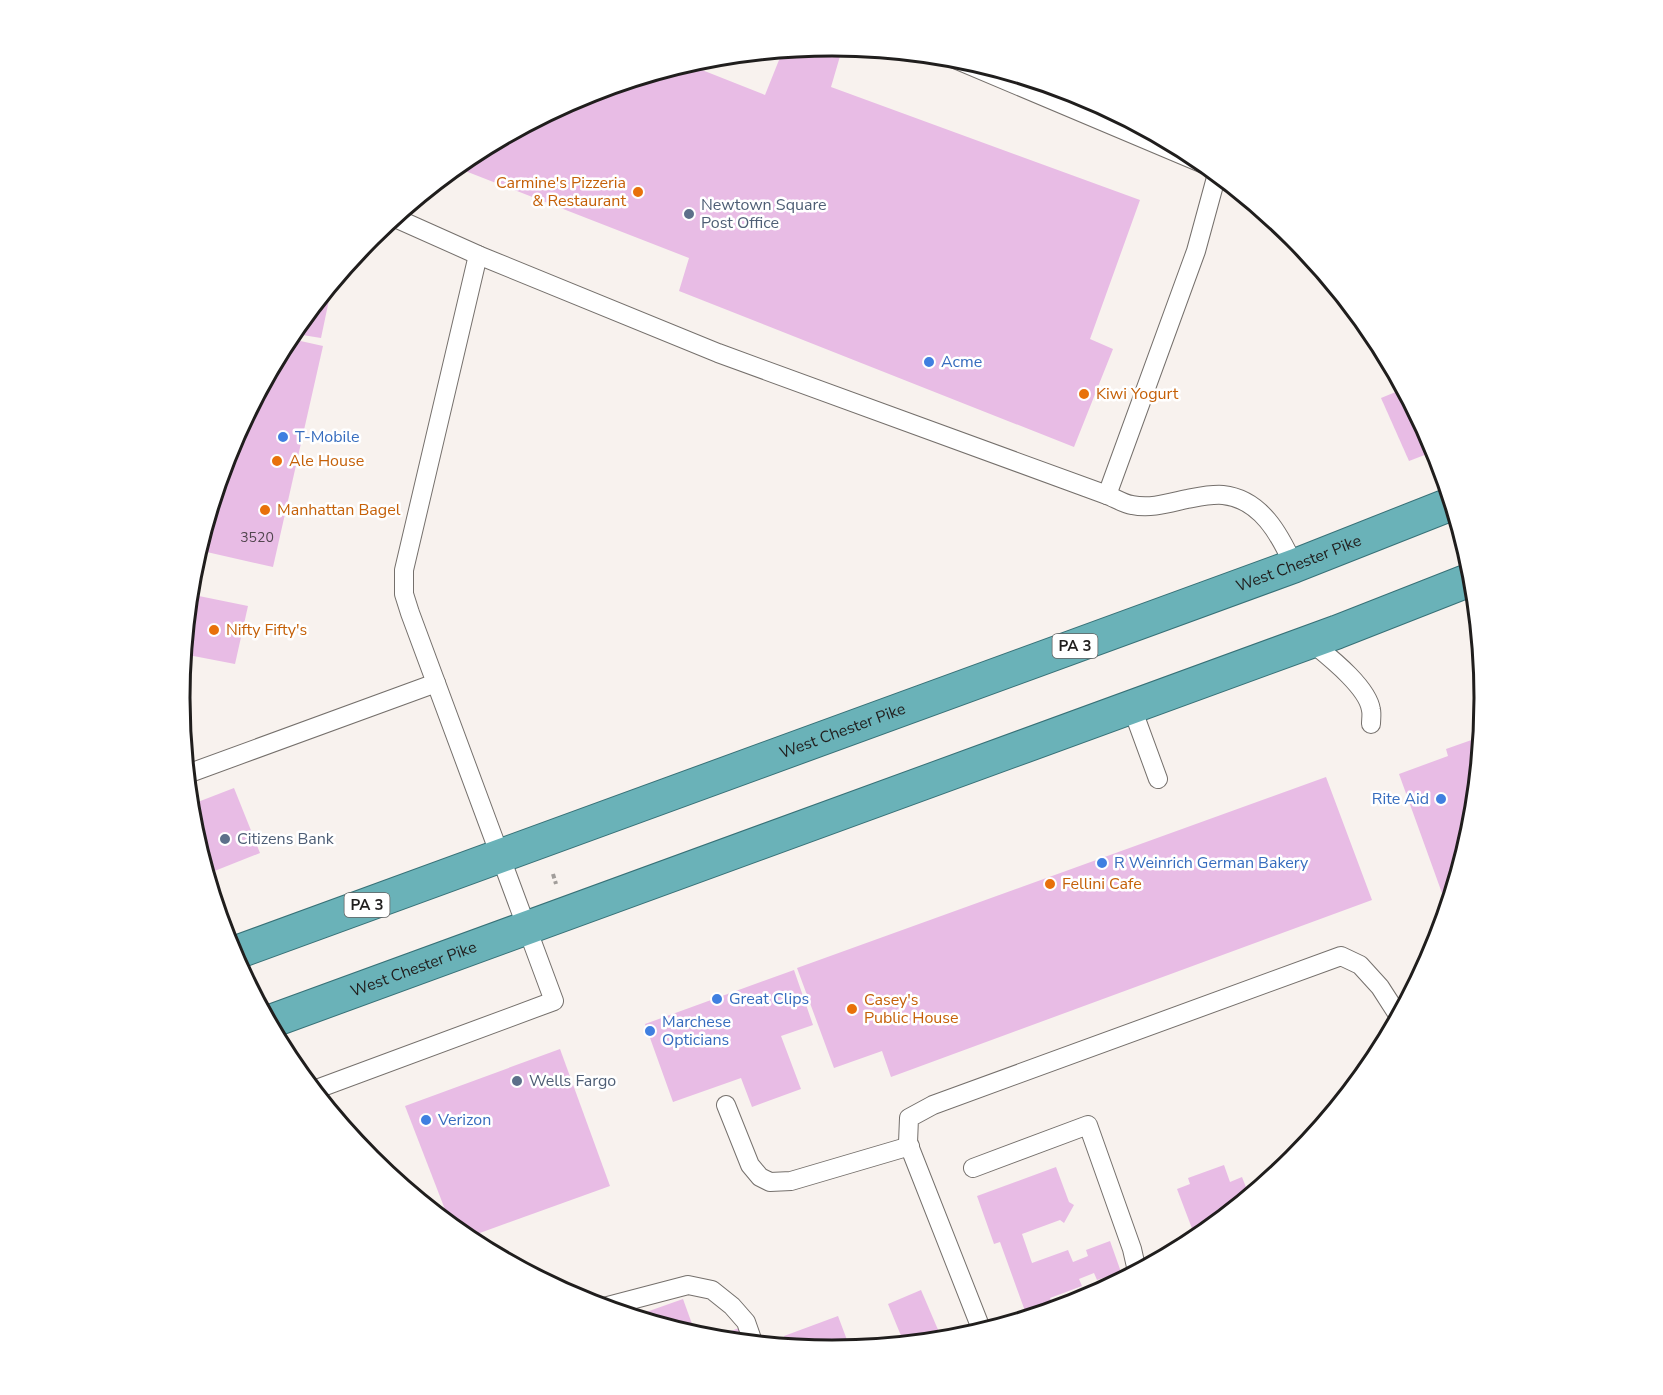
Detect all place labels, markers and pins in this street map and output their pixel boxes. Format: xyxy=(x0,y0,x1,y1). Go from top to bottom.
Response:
place label: Carmine's Pizzeria & Restaurant xyxy=(496,172,626,212)
marker: Carmine's Pizzeria & Restaurant xyxy=(631,185,645,199)
place label: Newtown Square Post Office xyxy=(701,194,827,234)
marker: Newtown Square Post Office xyxy=(682,207,696,221)
place label: Acme xyxy=(941,351,982,373)
marker: Acme xyxy=(922,355,936,369)
place label: Kiwi Yogurt xyxy=(1096,383,1179,405)
marker: Kiwi Yogurt xyxy=(1077,387,1091,401)
place label: T-Mobile xyxy=(295,426,359,448)
marker: T-Mobile xyxy=(276,430,290,444)
place label: Ale House xyxy=(289,450,364,472)
marker: Ale House xyxy=(270,454,284,468)
place label: Manhattan Bagel xyxy=(277,499,401,521)
marker: Manhattan Bagel xyxy=(258,503,272,517)
place label: Nifty Fifty's xyxy=(226,619,307,641)
marker: Nifty Fifty's xyxy=(207,623,221,637)
place label: Rite Aid xyxy=(1372,788,1429,810)
marker: Rite Aid xyxy=(1434,792,1448,806)
place label: Citizens Bank xyxy=(237,828,335,850)
marker: Citizens Bank xyxy=(218,832,232,846)
place label: R Weinrich German Bakery xyxy=(1114,852,1309,874)
marker: R Weinrich German Bakery xyxy=(1095,856,1109,870)
place label: Fellini Cafe xyxy=(1062,873,1142,895)
marker: Fellini Cafe xyxy=(1043,877,1057,891)
place label: Great Clips xyxy=(729,988,809,1010)
place label: Casey's Public House xyxy=(864,989,959,1029)
marker: Great Clips xyxy=(710,992,724,1006)
marker: Casey's Public House xyxy=(845,1002,859,1016)
place label: Marchese Opticians xyxy=(662,1011,731,1051)
marker: Marchese Opticians xyxy=(643,1024,657,1038)
place label: Wells Fargo xyxy=(529,1070,616,1092)
marker: Wells Fargo xyxy=(510,1074,524,1088)
place label: Verizon xyxy=(437,1109,491,1131)
marker: Verizon xyxy=(419,1113,433,1127)

